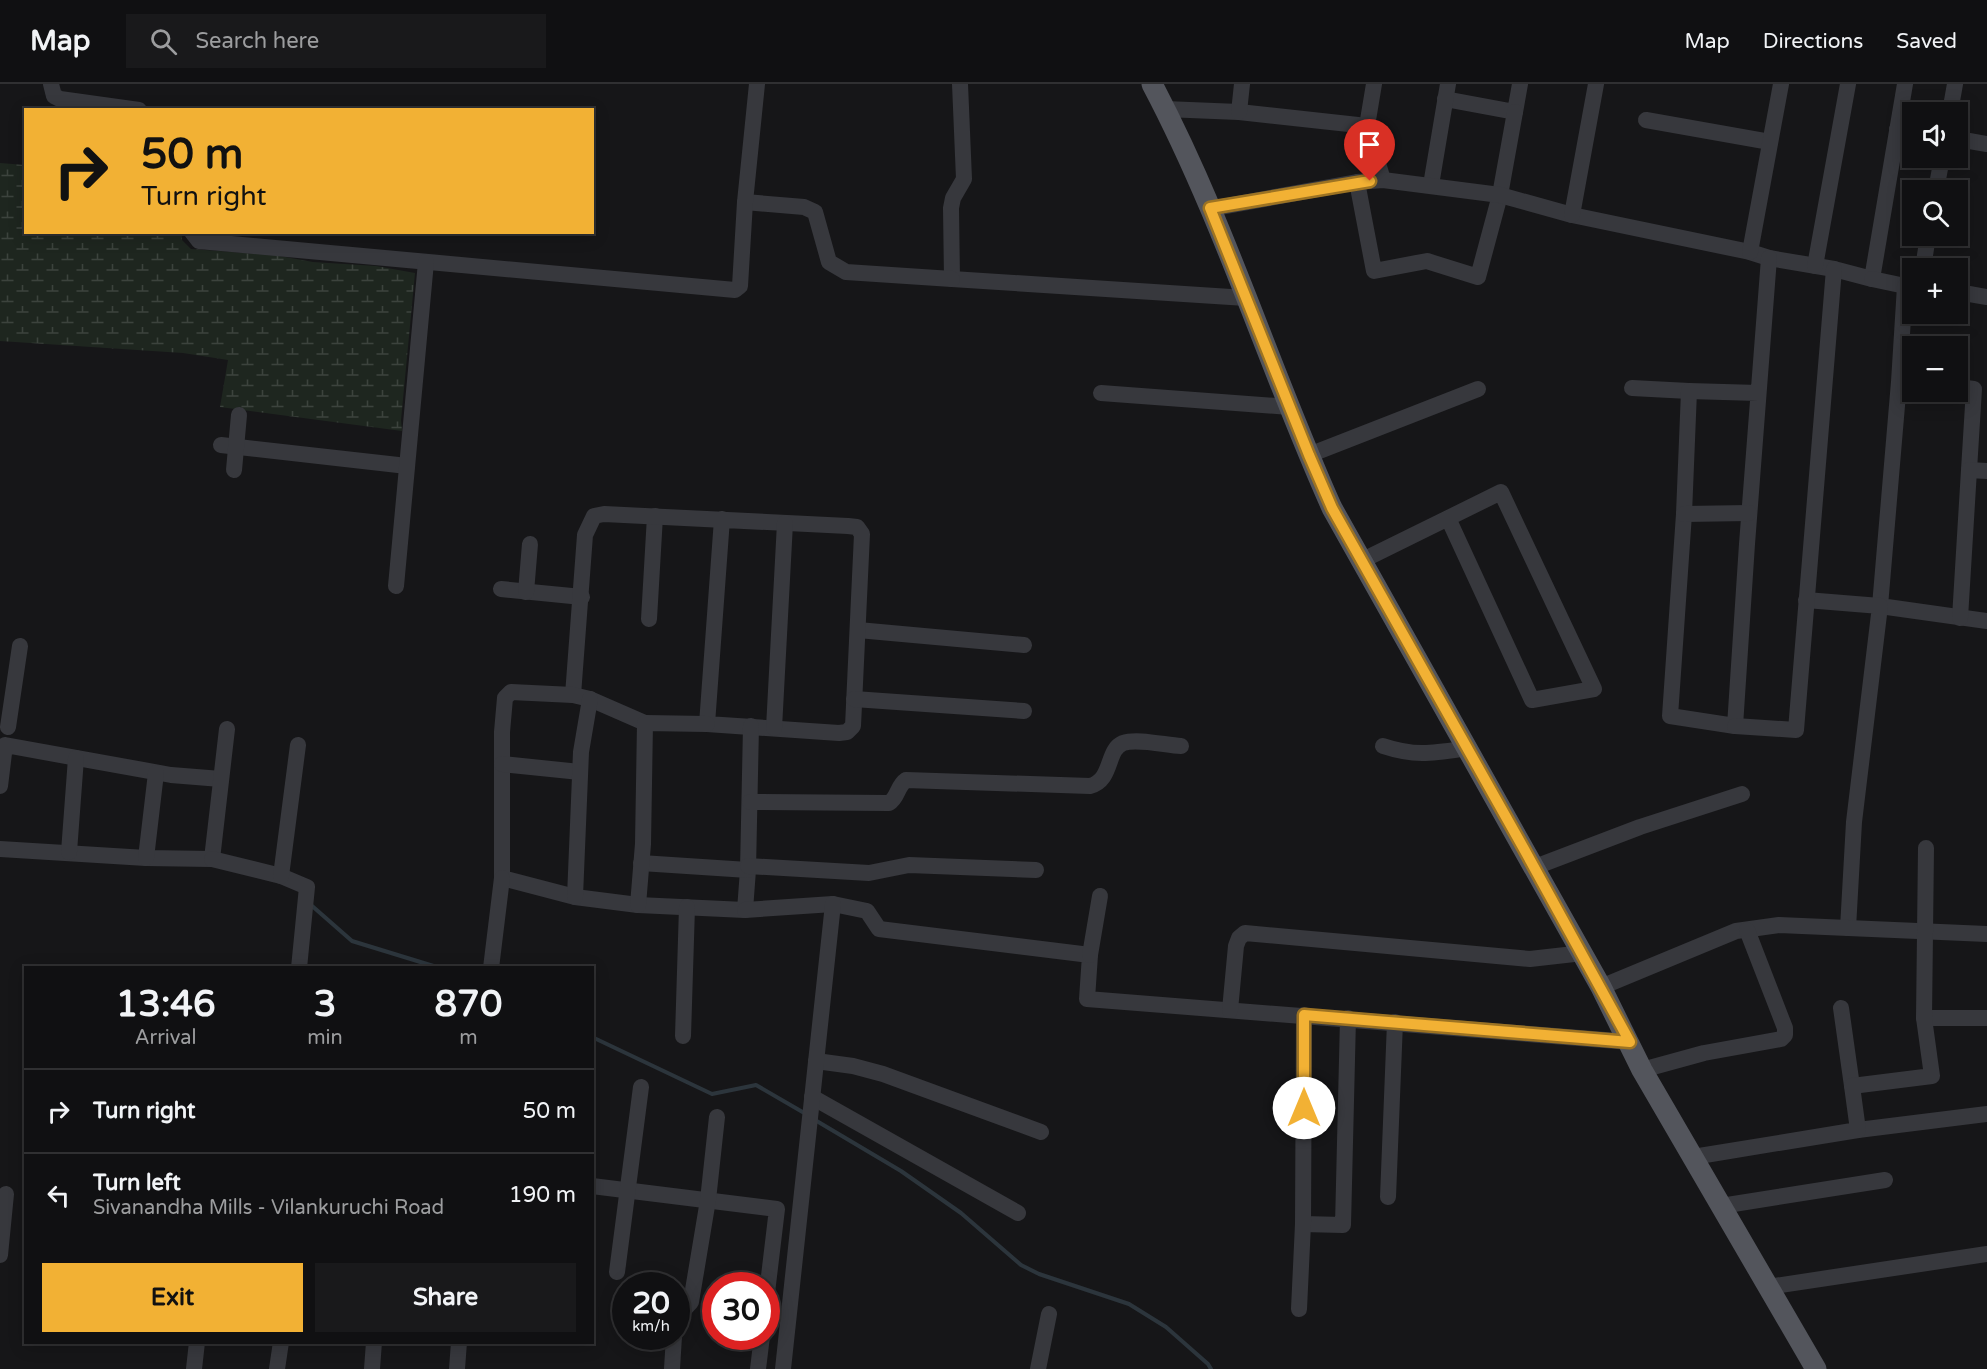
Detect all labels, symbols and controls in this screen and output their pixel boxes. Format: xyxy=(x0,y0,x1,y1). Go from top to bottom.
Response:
search box xyxy=(126,14,546,68)
text: Map xyxy=(30,24,90,58)
icon: search xyxy=(147,25,180,58)
text: Search here xyxy=(195,28,319,54)
text: Map xyxy=(1684,29,1730,54)
text: Directions xyxy=(1763,29,1863,54)
text: Saved xyxy=(1896,29,1957,54)
map controls xyxy=(1902,102,1968,402)
button: sound xyxy=(1902,102,1968,168)
pin xyxy=(1344,119,1395,181)
icon: arrive xyxy=(1353,128,1386,161)
text: 50 m xyxy=(141,129,243,180)
icon: right xyxy=(42,132,120,210)
text: Turn right xyxy=(141,180,267,213)
button: search xyxy=(1902,180,1968,246)
button: + xyxy=(1902,258,1968,324)
button: − xyxy=(1902,336,1968,402)
text: 13:46 xyxy=(116,983,216,1026)
text: 3 xyxy=(314,983,336,1026)
text: 870 xyxy=(434,983,502,1026)
text: Arrival xyxy=(135,1026,197,1050)
text: min xyxy=(307,1026,343,1050)
text: m xyxy=(459,1026,478,1050)
position arrow xyxy=(1272,1076,1336,1140)
icon: right xyxy=(42,1095,75,1128)
text: Turn right xyxy=(93,1098,195,1124)
text: 50 m xyxy=(522,1098,576,1124)
text: Turn left xyxy=(93,1170,181,1196)
icon: left xyxy=(42,1179,75,1212)
text: 190 m xyxy=(509,1182,576,1208)
text: Sivanandha Mills - Vilankuruchi Road xyxy=(93,1196,444,1220)
button: Exit xyxy=(42,1263,303,1332)
button: Share xyxy=(315,1263,576,1332)
speed limit sign: 30 xyxy=(702,1272,780,1350)
text: 20 xyxy=(632,1285,670,1322)
text: km/h xyxy=(632,1317,670,1335)

